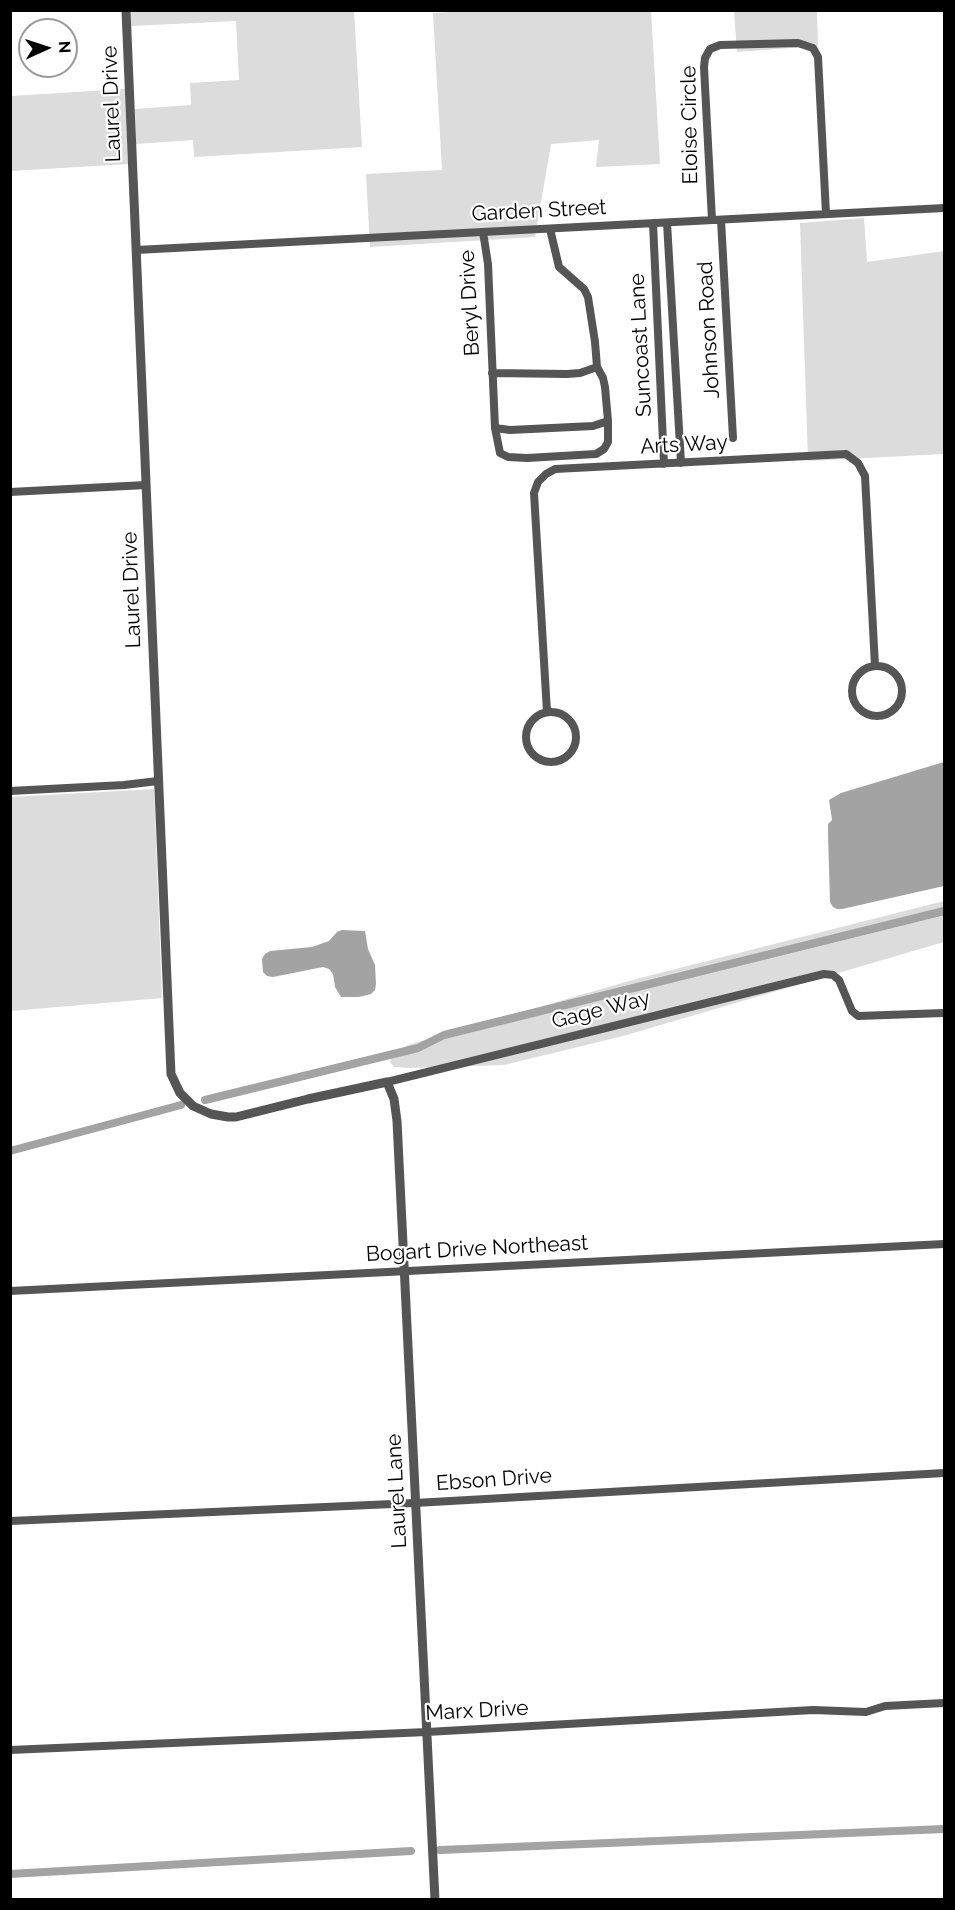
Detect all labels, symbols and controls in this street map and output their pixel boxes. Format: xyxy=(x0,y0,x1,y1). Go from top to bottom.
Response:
north arrow xyxy=(18,18,78,78)
text: N xyxy=(55,41,74,54)
street label: Laurel Drive xyxy=(97,45,127,163)
street label: Eloise Circle xyxy=(676,65,704,185)
street label: Garden Street xyxy=(471,195,607,227)
street label: Beryl Drive xyxy=(455,249,485,357)
street label: Johnson Road xyxy=(693,261,725,399)
street label: Suncoast Lane xyxy=(625,273,657,417)
street label: Arts Way xyxy=(640,430,728,460)
street label: Laurel Drive xyxy=(117,531,147,649)
street label: Gage Way xyxy=(549,986,653,1034)
street label: Bogart Drive Northeast xyxy=(365,1231,589,1267)
street label: Laurel Lane xyxy=(381,1433,413,1549)
street label: Ebson Drive xyxy=(435,1463,553,1497)
street label: Marx Drive xyxy=(425,1696,529,1726)

